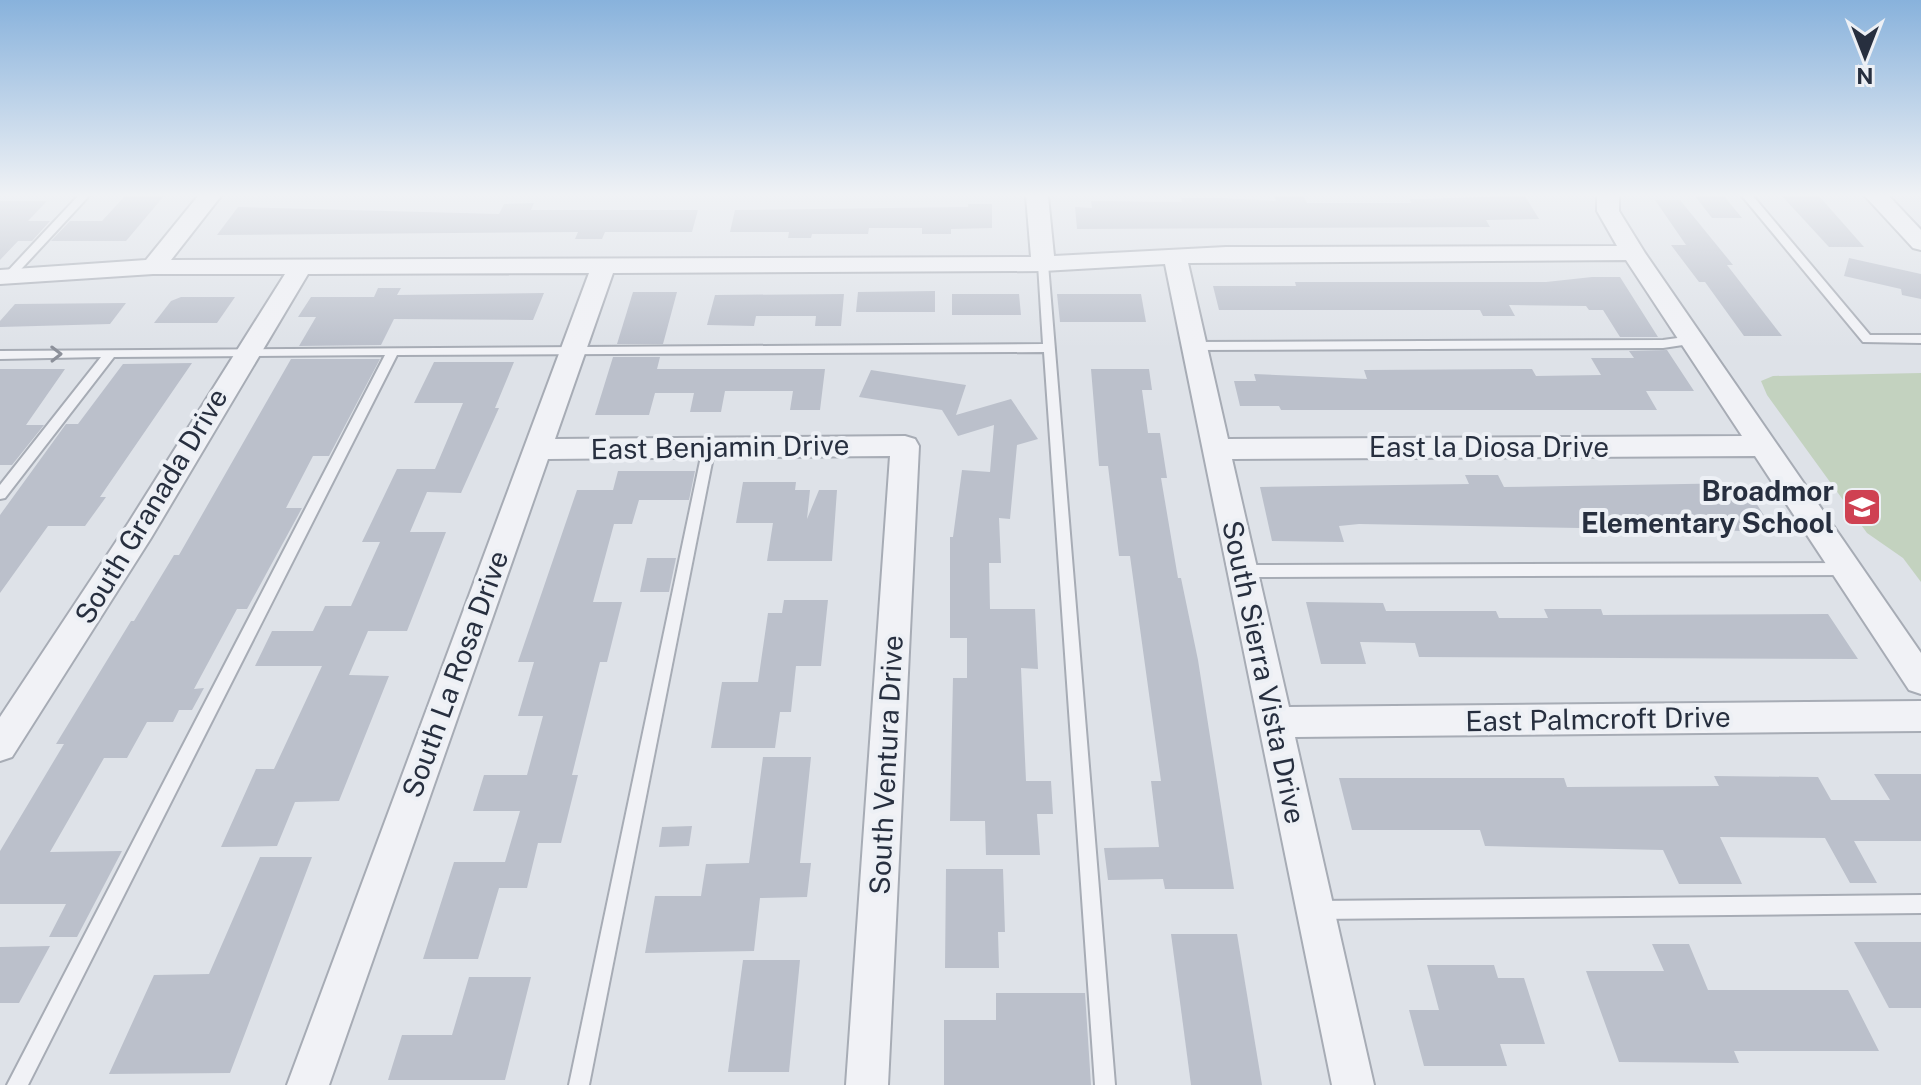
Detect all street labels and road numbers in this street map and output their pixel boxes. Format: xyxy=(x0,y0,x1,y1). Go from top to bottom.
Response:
street label: South Granada Drive xyxy=(67,382,234,629)
street label: East Benjamin Drive xyxy=(590,428,850,465)
street label: East la Diosa Drive xyxy=(1369,430,1609,463)
street label: South Sierra Vista Drive xyxy=(1216,517,1313,826)
street label: South La Rosa Drive xyxy=(395,546,515,802)
street label: South Ventura Drive xyxy=(862,634,909,896)
street label: East Palmcroft Drive xyxy=(1465,700,1731,737)

